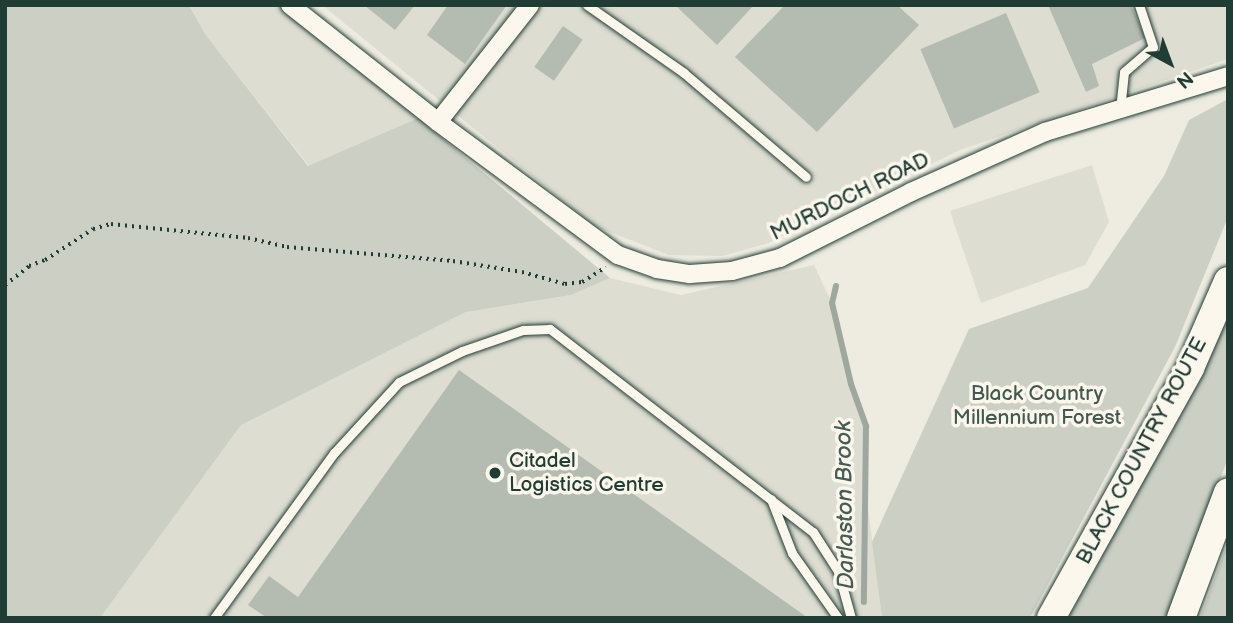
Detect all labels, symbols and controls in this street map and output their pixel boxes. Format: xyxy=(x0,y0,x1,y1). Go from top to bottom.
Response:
north arrow xyxy=(1135,28,1205,98)
text: N xyxy=(1171,66,1197,93)
street label: MURDOCH ROAD xyxy=(766,148,934,246)
street label: BLACK COUNTRY ROUTE xyxy=(1071,333,1213,569)
park label: Black Country Millennium Forest xyxy=(953,381,1121,431)
water label: Darlaston Brook xyxy=(830,420,860,590)
place label: Citadel Logistics Centre xyxy=(509,448,664,498)
marker: Citadel Logistics Centre xyxy=(487,465,503,481)

